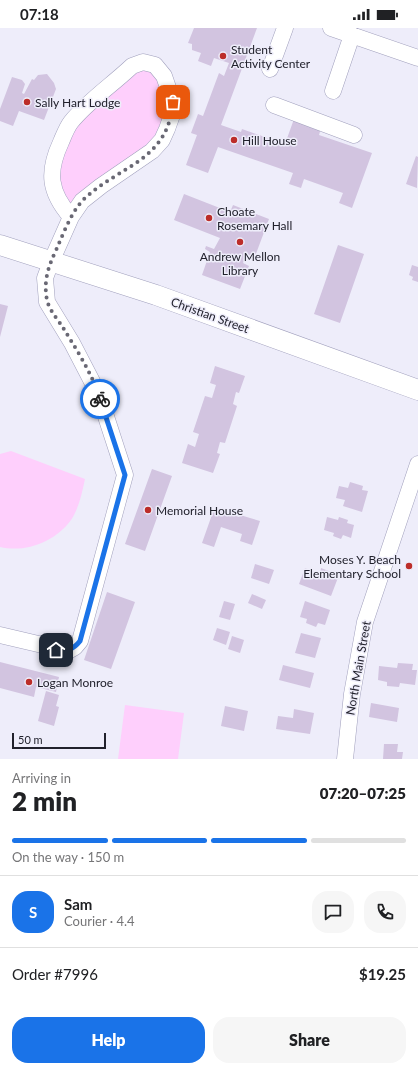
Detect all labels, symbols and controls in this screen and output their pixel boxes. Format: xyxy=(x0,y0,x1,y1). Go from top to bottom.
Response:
text: 07:18 xyxy=(20,5,59,23)
place label: Student Activity Center xyxy=(231,42,311,71)
marker: Student Activity Center xyxy=(218,51,228,61)
pin xyxy=(156,85,190,119)
icon: bag xyxy=(162,91,184,113)
place label: Sally Hart Lodge xyxy=(35,95,120,110)
marker: Sally Hart Lodge xyxy=(22,97,32,107)
place label: Hill House xyxy=(242,133,297,148)
marker: Hill House xyxy=(229,135,239,145)
place label: Choate Rosemary Hall xyxy=(217,204,292,233)
marker: Choate Rosemary Hall xyxy=(204,213,214,223)
marker: Andrew Mellon Library xyxy=(235,237,245,247)
place label: Andrew Mellon Library xyxy=(200,249,280,278)
street label: Christian Street xyxy=(169,294,252,336)
courier xyxy=(80,379,120,419)
icon: bike xyxy=(89,388,111,410)
place label: Memorial House xyxy=(156,503,243,518)
marker: Memorial House xyxy=(143,505,153,515)
place label: Moses Y. Beach Elementary School xyxy=(303,552,401,581)
marker: Moses Y. Beach Elementary School xyxy=(404,561,414,571)
street label: North Main Street xyxy=(342,619,374,716)
pin xyxy=(39,633,73,667)
icon: home xyxy=(45,639,67,661)
place label: Logan Monroe xyxy=(37,675,113,690)
marker: Logan Monroe xyxy=(24,677,34,687)
scale bar xyxy=(12,731,106,750)
text: 50 m xyxy=(18,733,43,746)
text: Arriving in xyxy=(12,770,71,786)
text: 07:20–07:25 xyxy=(320,784,406,802)
text: 2 min xyxy=(12,785,77,817)
text: On the way · 150 m xyxy=(12,849,124,865)
button: chat xyxy=(312,891,354,933)
button: phone xyxy=(364,891,406,933)
text: Sam xyxy=(64,895,92,913)
text: S xyxy=(29,903,37,921)
text: Courier · 4.4 xyxy=(64,913,135,929)
text: Order #7996 xyxy=(12,965,98,983)
text: $19.25 xyxy=(359,965,406,983)
button: Help xyxy=(12,1017,205,1063)
button: Share xyxy=(213,1017,406,1063)

